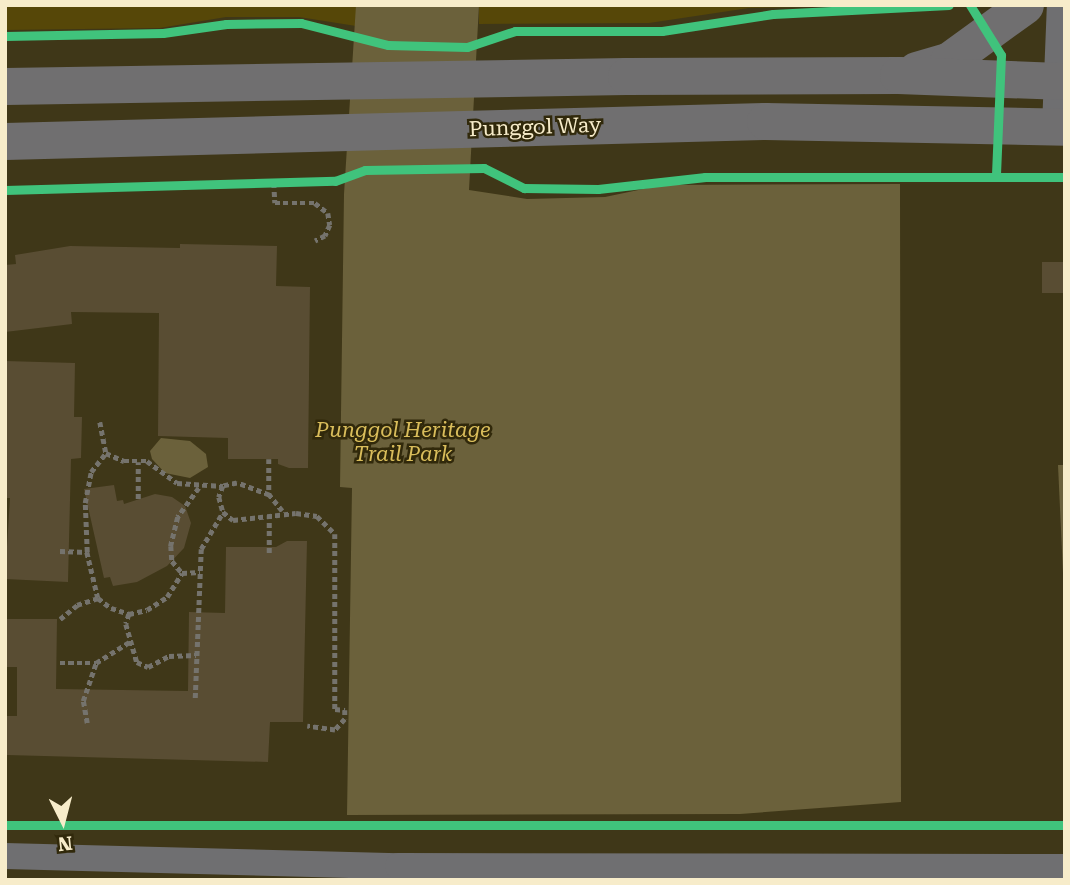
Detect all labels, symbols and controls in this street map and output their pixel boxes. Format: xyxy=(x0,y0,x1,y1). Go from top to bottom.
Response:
street label: Punggol Way xyxy=(468,112,602,142)
park label: Punggol Heritage Trail Park xyxy=(315,417,491,467)
north arrow xyxy=(28,787,98,857)
text: N xyxy=(57,831,74,856)

